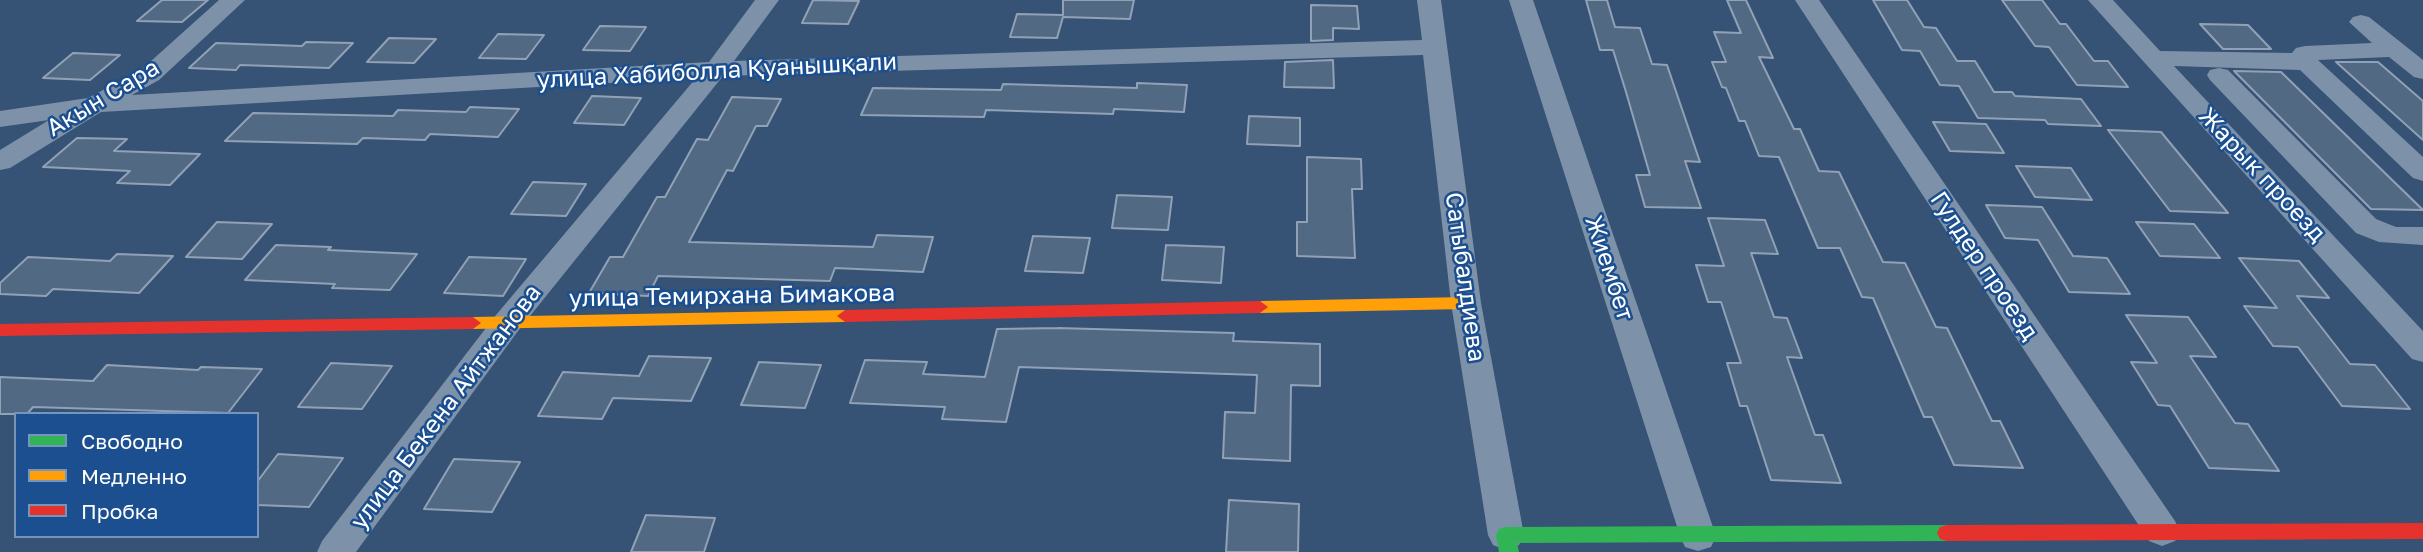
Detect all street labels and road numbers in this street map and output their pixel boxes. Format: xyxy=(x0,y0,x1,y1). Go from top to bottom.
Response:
street label: улица Хабиболла Қуанышқали xyxy=(536,47,898,95)
street label: Акын Сара xyxy=(41,53,165,143)
street label: Жарык проезд xyxy=(2192,102,2332,248)
street label: Гулдер проезд xyxy=(1924,187,2044,345)
street label: Сатыбалдиева xyxy=(1439,190,1491,364)
street label: Жиембет xyxy=(1579,212,1639,324)
street label: улица Бекена Айтжанова xyxy=(345,279,547,535)
street label: улица Темирхана Бимакова xyxy=(569,279,895,313)

